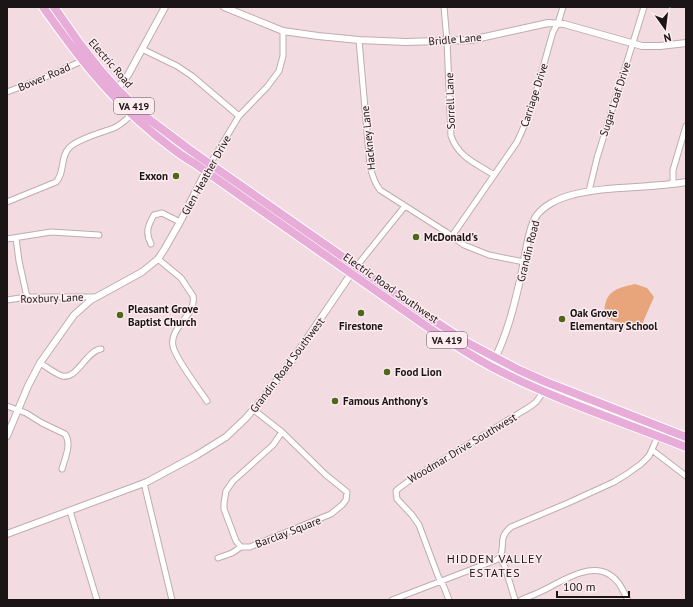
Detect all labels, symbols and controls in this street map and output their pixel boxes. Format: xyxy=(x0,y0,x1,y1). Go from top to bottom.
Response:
north arrow xyxy=(645,8,685,48)
street label: Bridle Lane xyxy=(428,30,483,48)
text: N xyxy=(662,30,673,45)
street label: Electric Road xyxy=(86,35,136,91)
street label: Bower Road xyxy=(16,60,72,94)
street label: Sugar Loaf Drive xyxy=(596,60,634,138)
street label: Carriage Drive xyxy=(517,61,551,129)
street label: Sorrell Lane xyxy=(442,72,458,130)
road number: VA 419 xyxy=(114,98,154,114)
street label: Hackney Lane xyxy=(358,105,378,171)
street label: Glen Heather Drive xyxy=(178,132,234,218)
place label: Exxon xyxy=(139,169,168,183)
marker: Exxon xyxy=(171,171,181,181)
street label: Grandin Road xyxy=(514,219,542,283)
place label: McDonald's xyxy=(424,230,478,244)
marker: McDonald's xyxy=(411,232,421,242)
street label: Electric Road Southwest xyxy=(341,250,442,326)
street label: Roxbury Lane xyxy=(20,290,84,306)
place label: Pleasant Grove Baptist Church xyxy=(128,302,199,329)
place label: Oak Grove Elementary School xyxy=(570,306,658,333)
marker: Firestone xyxy=(356,308,366,318)
marker: Pleasant Grove Baptist Church xyxy=(115,310,125,320)
marker: Oak Grove Elementary School xyxy=(557,314,567,324)
street label: Grandin Road Southwest xyxy=(247,315,327,415)
place label: Firestone xyxy=(339,319,383,333)
road number: VA 419 xyxy=(427,332,467,348)
place label: Food Lion xyxy=(395,365,442,379)
marker: Food Lion xyxy=(382,367,392,377)
place label: Famous Anthony's xyxy=(343,394,428,408)
marker: Famous Anthony's xyxy=(330,396,340,406)
street label: Woodmar Drive Southwest xyxy=(405,410,519,486)
street label: Barclay Square xyxy=(253,513,323,551)
district label: HIDDEN VALLEY ESTATES xyxy=(447,551,543,580)
scale bar xyxy=(557,573,629,599)
text: 100 m xyxy=(563,579,596,594)

